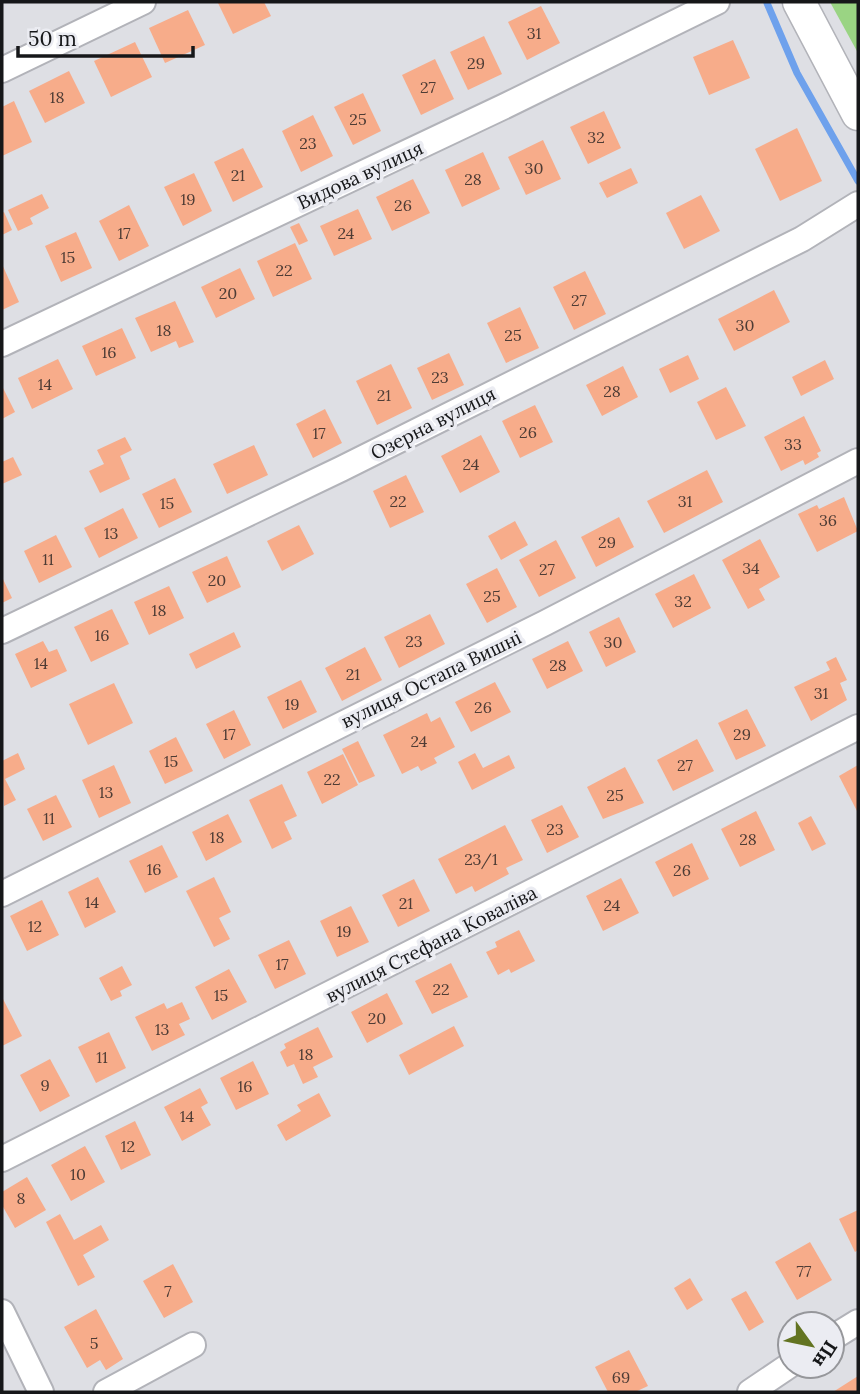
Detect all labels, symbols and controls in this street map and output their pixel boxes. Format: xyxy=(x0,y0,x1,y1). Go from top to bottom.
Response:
scale bar xyxy=(18,14,192,58)
house number: 31 xyxy=(527,23,542,43)
text: 50 m xyxy=(28,25,77,52)
house number: 29 xyxy=(467,53,485,73)
house number: 27 xyxy=(420,77,437,97)
house number: 18 xyxy=(50,87,64,107)
house number: 25 xyxy=(349,109,367,129)
house number: 32 xyxy=(587,127,605,147)
house number: 23 xyxy=(299,133,317,153)
street label: Видова вулиця xyxy=(293,135,427,215)
house number: 30 xyxy=(525,158,543,178)
house number: 21 xyxy=(231,165,245,185)
house number: 28 xyxy=(464,169,482,189)
house number: 19 xyxy=(180,189,196,209)
house number: 26 xyxy=(394,195,412,215)
house number: 17 xyxy=(117,223,131,243)
house number: 24 xyxy=(338,223,355,243)
house number: 15 xyxy=(61,247,75,267)
house number: 22 xyxy=(275,260,293,280)
house number: 20 xyxy=(219,283,237,303)
house number: 27 xyxy=(571,290,588,310)
house number: 30 xyxy=(736,315,754,335)
house number: 18 xyxy=(157,320,171,340)
house number: 25 xyxy=(504,325,522,345)
house number: 16 xyxy=(101,342,117,362)
house number: 23 xyxy=(431,367,449,387)
house number: 14 xyxy=(38,374,53,394)
street label: Озерна вулиця xyxy=(366,381,500,465)
house number: 28 xyxy=(603,381,621,401)
house number: 21 xyxy=(377,385,391,405)
house number: 26 xyxy=(519,422,537,442)
house number: 17 xyxy=(312,423,326,443)
house number: 33 xyxy=(784,434,802,454)
house number: 24 xyxy=(463,454,480,474)
house number: 22 xyxy=(389,491,407,511)
house number: 31 xyxy=(678,491,693,511)
house number: 15 xyxy=(160,493,174,513)
house number: 36 xyxy=(819,510,837,530)
house number: 13 xyxy=(104,523,118,543)
house number: 29 xyxy=(598,532,616,552)
house number: 11 xyxy=(42,549,54,569)
house number: 34 xyxy=(742,558,760,578)
house number: 27 xyxy=(539,559,556,579)
house number: 20 xyxy=(208,570,226,590)
house number: 25 xyxy=(483,586,501,606)
house number: 32 xyxy=(674,591,692,611)
house number: 18 xyxy=(152,600,166,620)
house number: 16 xyxy=(94,625,110,645)
street label: вулиця Остапа Вишні xyxy=(337,625,525,733)
house number: 23 xyxy=(405,631,423,651)
house number: 30 xyxy=(604,632,622,652)
house number: 14 xyxy=(34,653,49,673)
house number: 28 xyxy=(549,655,567,675)
house number: 21 xyxy=(346,664,360,684)
house number: 31 xyxy=(814,683,829,703)
house number: 19 xyxy=(284,694,300,714)
house number: 26 xyxy=(474,697,492,717)
house number: 17 xyxy=(222,724,236,744)
house number: 29 xyxy=(733,724,751,744)
house number: 24 xyxy=(411,731,428,751)
house number: 15 xyxy=(164,751,178,771)
house number: 27 xyxy=(677,755,694,775)
house number: 22 xyxy=(323,769,341,789)
house number: 13 xyxy=(99,782,113,802)
house number: 25 xyxy=(606,785,624,805)
house number: 11 xyxy=(43,808,55,828)
house number: 23 xyxy=(546,819,564,839)
house number: 18 xyxy=(210,827,224,847)
house number: 28 xyxy=(739,829,757,849)
house number: 23/1 xyxy=(464,849,498,870)
house number: 16 xyxy=(146,859,162,879)
house number: 26 xyxy=(673,860,691,880)
street label: вулиця Стефана Коваліва xyxy=(321,880,541,1008)
house number: 14 xyxy=(85,892,100,912)
house number: 21 xyxy=(399,893,413,913)
house number: 24 xyxy=(604,895,621,915)
house number: 12 xyxy=(28,916,42,936)
house number: 19 xyxy=(336,921,352,941)
house number: 17 xyxy=(275,954,289,974)
house number: 22 xyxy=(432,979,450,999)
house number: 15 xyxy=(214,985,228,1005)
house number: 20 xyxy=(368,1008,386,1028)
house number: 13 xyxy=(155,1019,169,1039)
house number: 18 xyxy=(299,1044,313,1064)
house number: 11 xyxy=(96,1047,108,1067)
house number: 9 xyxy=(40,1075,50,1095)
house number: 16 xyxy=(237,1076,253,1096)
house number: 14 xyxy=(180,1106,195,1126)
house number: 12 xyxy=(121,1136,135,1156)
house number: 10 xyxy=(70,1164,86,1184)
house number: 8 xyxy=(17,1188,26,1208)
house number: 77 xyxy=(797,1261,812,1281)
house number: 7 xyxy=(164,1281,172,1301)
north arrow xyxy=(776,1310,846,1380)
house number: 5 xyxy=(90,1333,98,1353)
text: Пн xyxy=(808,1336,843,1372)
house number: 69 xyxy=(612,1367,630,1387)

